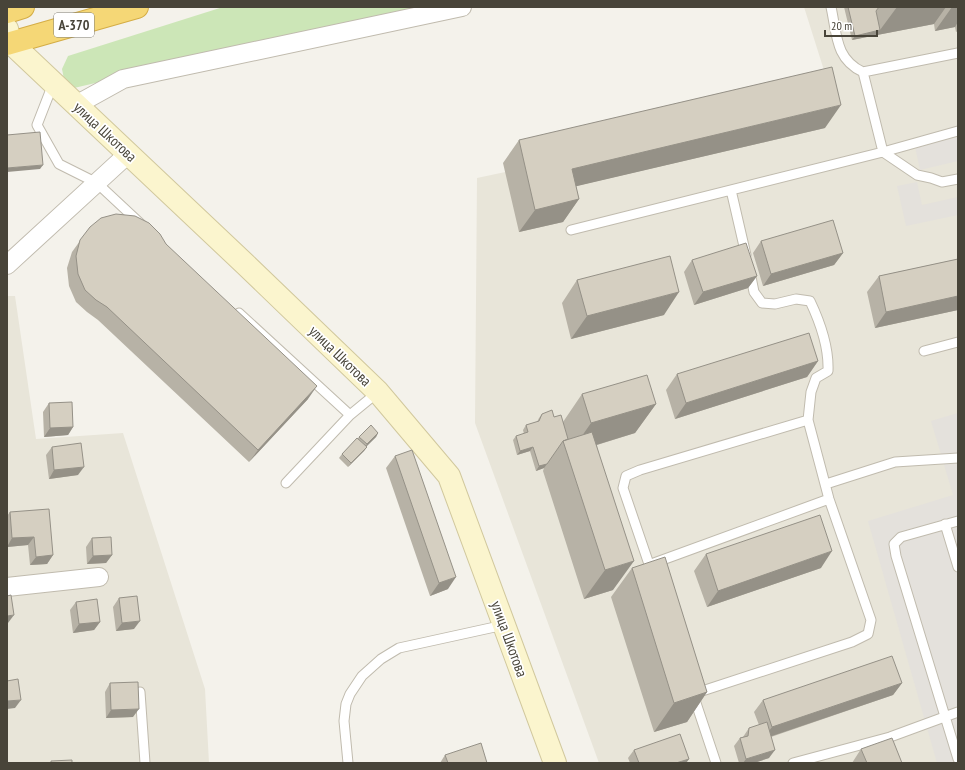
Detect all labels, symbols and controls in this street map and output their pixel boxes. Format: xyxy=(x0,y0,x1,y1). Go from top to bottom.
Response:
scale bar xyxy=(825,12,877,38)
road number: А-370 xyxy=(54,13,94,37)
text: 20 m xyxy=(831,18,852,33)
street label: улица Шкотова xyxy=(70,98,141,166)
street label: улица Шкотова xyxy=(305,321,376,390)
street label: улица Шкотова xyxy=(487,598,532,679)

